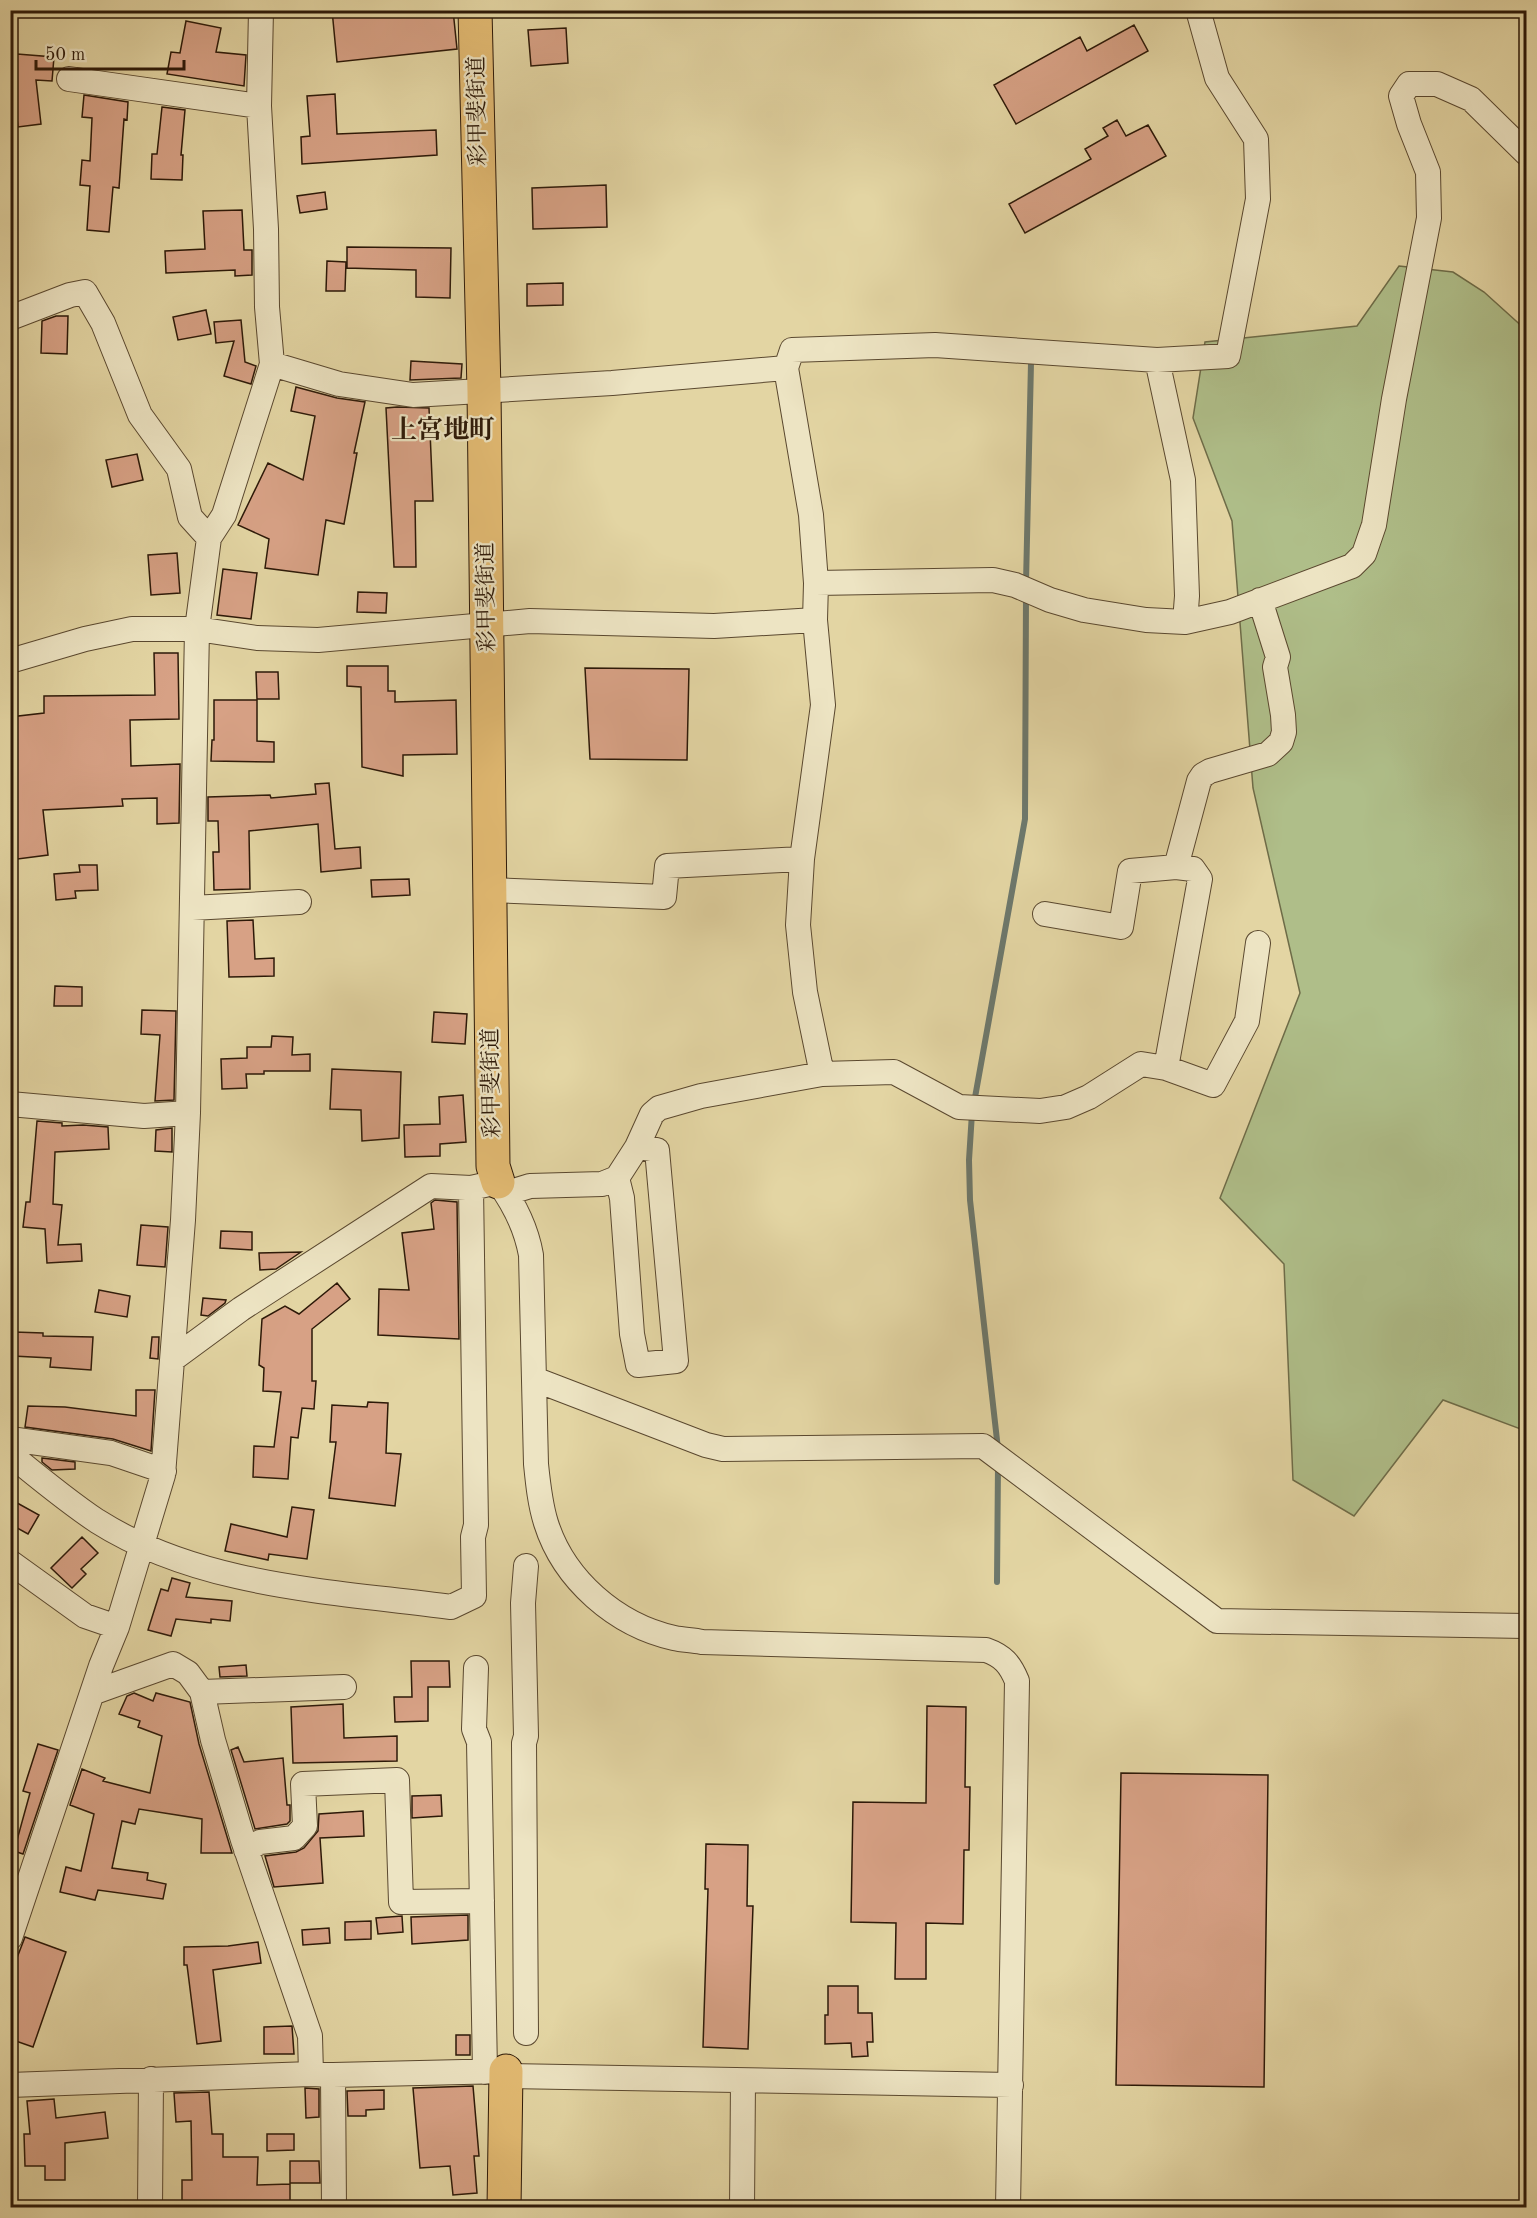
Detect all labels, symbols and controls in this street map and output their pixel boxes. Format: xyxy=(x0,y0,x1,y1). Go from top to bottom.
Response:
scale bar xyxy=(36,33,184,71)
text: 50 m xyxy=(45,46,85,64)
street label: 彩甲斐街道 xyxy=(464,56,490,166)
district label: 上宮地町 xyxy=(391,415,495,444)
street label: 彩甲斐街道 xyxy=(473,542,499,652)
street label: 彩甲斐街道 xyxy=(478,1028,504,1138)

